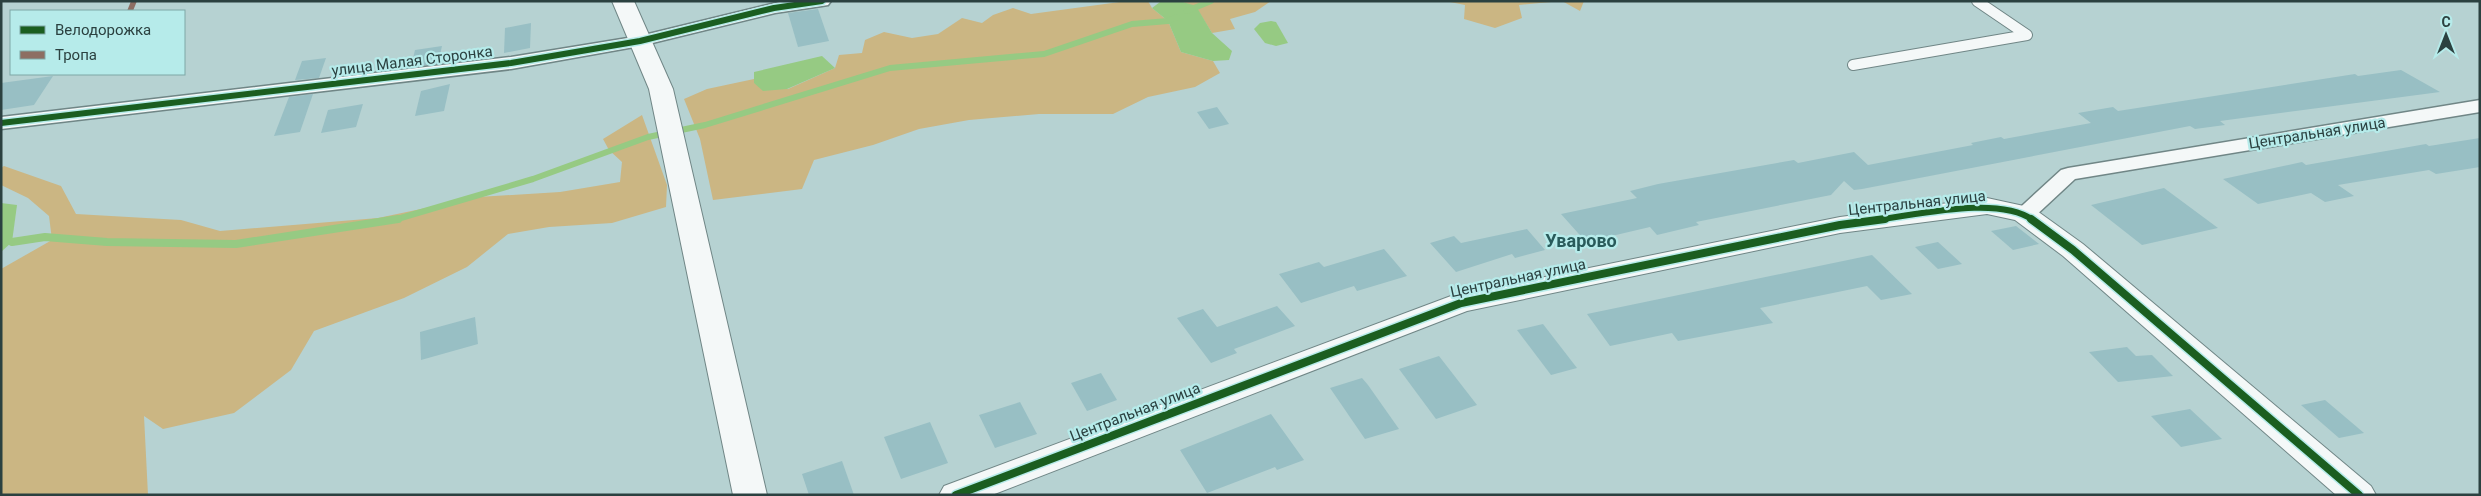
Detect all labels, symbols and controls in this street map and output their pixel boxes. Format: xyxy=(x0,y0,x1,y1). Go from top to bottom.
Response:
legend xyxy=(10,10,185,75)
north arrow xyxy=(2421,10,2471,60)
text: С xyxy=(2441,14,2451,30)
text: Велодорожка xyxy=(55,21,151,39)
street label: улица Малая Сторонка xyxy=(330,42,494,80)
text: Тропа xyxy=(55,46,97,64)
street label: Центральная улица xyxy=(2247,113,2387,153)
street label: Центральная улица xyxy=(1847,187,1987,219)
district label: Уварово xyxy=(1545,230,1617,251)
street label: Центральная улица xyxy=(1449,255,1587,301)
street label: Центральная улица xyxy=(1067,379,1203,445)

